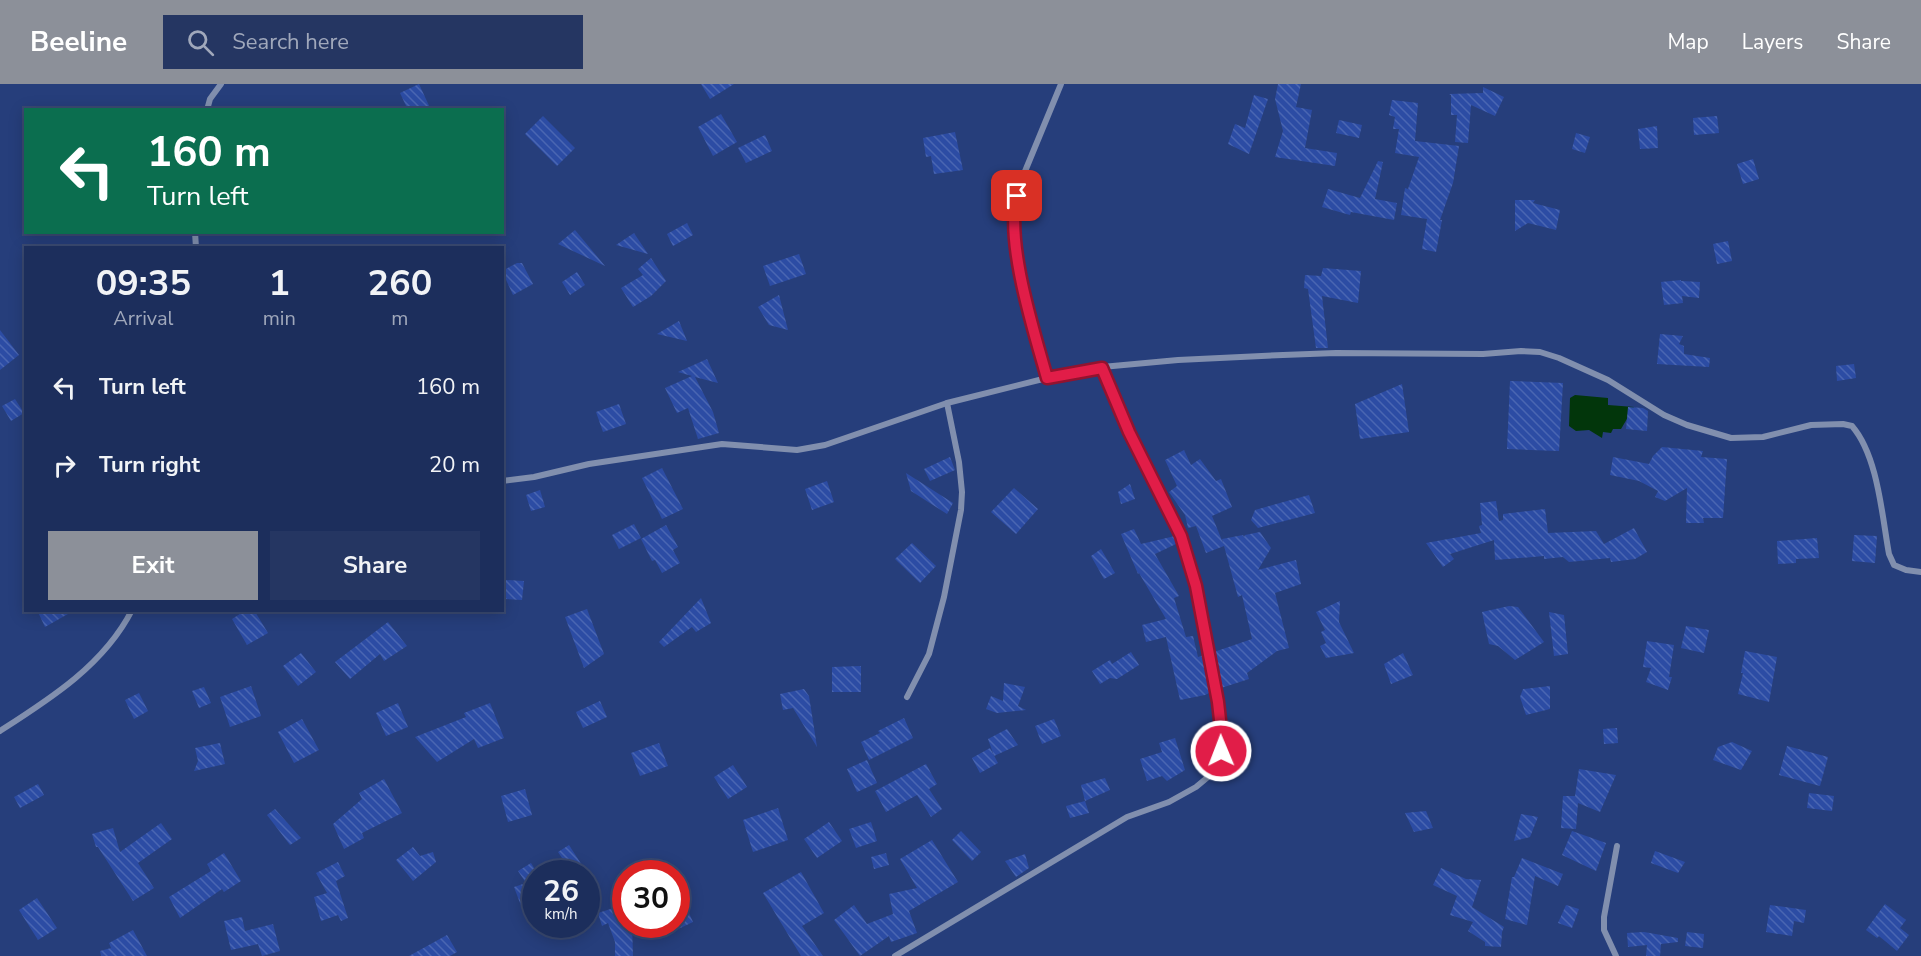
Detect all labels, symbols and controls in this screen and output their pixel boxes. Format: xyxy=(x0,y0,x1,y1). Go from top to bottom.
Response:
search box xyxy=(163,15,583,69)
text: Beeline xyxy=(30,23,127,61)
icon: search xyxy=(184,26,217,59)
text: Search here xyxy=(232,27,349,57)
text: Map xyxy=(1667,28,1709,56)
text: Layers xyxy=(1742,28,1803,56)
text: Share xyxy=(1836,28,1891,56)
text: 160 m xyxy=(147,124,271,181)
icon: left xyxy=(48,132,126,210)
pin xyxy=(991,170,1042,221)
text: Turn left xyxy=(147,178,248,215)
icon: arrive xyxy=(1000,179,1033,212)
text: 09:35 xyxy=(96,259,191,308)
text: 1 xyxy=(268,259,290,308)
text: 260 xyxy=(367,259,432,308)
text: Arrival xyxy=(113,305,173,332)
text: min xyxy=(263,305,296,332)
text: m xyxy=(391,305,408,332)
icon: left xyxy=(48,371,81,404)
text: Turn left xyxy=(99,372,186,402)
text: 160 m xyxy=(416,372,480,402)
icon: right xyxy=(48,449,81,482)
text: Turn right xyxy=(99,450,200,480)
text: 20 m xyxy=(429,450,480,480)
button: Exit xyxy=(48,531,258,600)
button: Share xyxy=(270,531,480,600)
position arrow xyxy=(1189,719,1253,783)
speed limit sign: 30 xyxy=(612,860,690,938)
text: 26 xyxy=(543,871,579,912)
text: km/h xyxy=(544,904,578,924)

